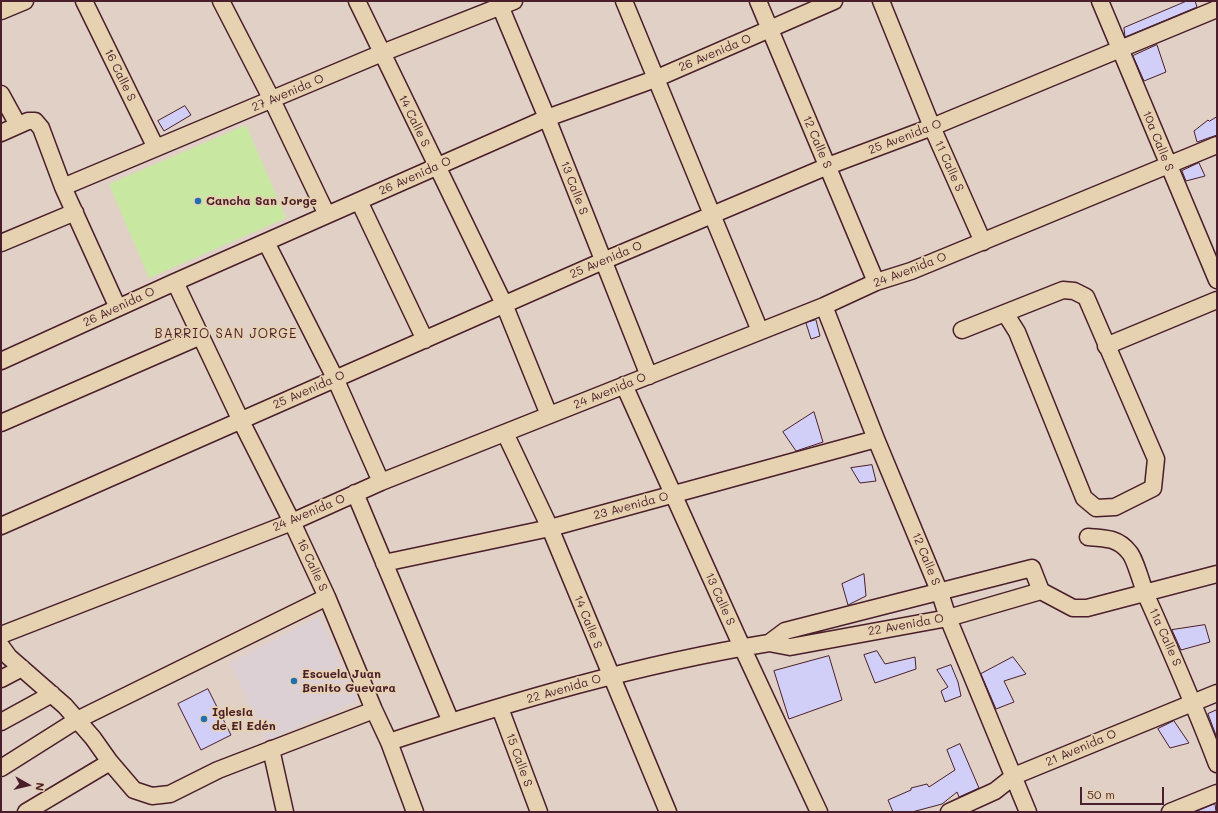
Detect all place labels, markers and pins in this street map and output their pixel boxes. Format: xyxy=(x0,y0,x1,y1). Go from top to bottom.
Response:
place label: Cancha San Jorge xyxy=(206,194,317,208)
marker: Cancha San Jorge xyxy=(193,196,203,206)
place label: Escuela Juan Benito Guevara xyxy=(302,667,396,695)
marker: Escuela Juan Benito Guevara xyxy=(289,676,299,686)
place label: Iglesia de El Edén xyxy=(212,705,276,733)
marker: Iglesia de El Edén xyxy=(199,714,209,724)

